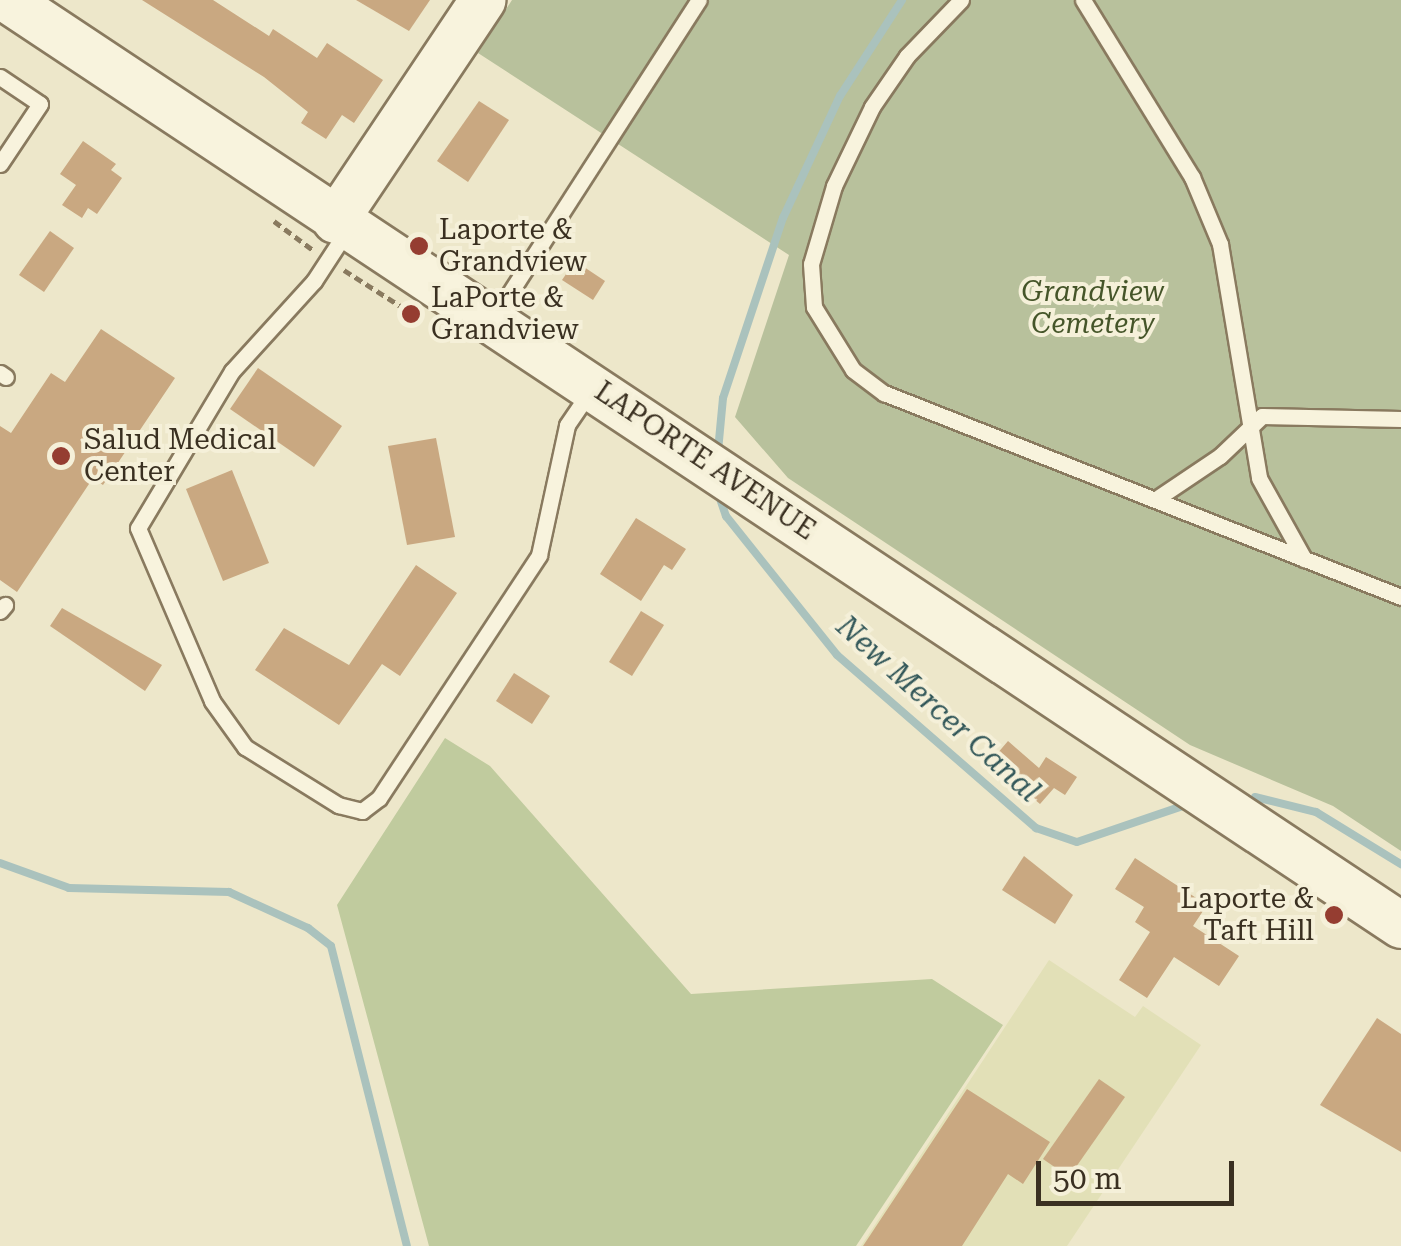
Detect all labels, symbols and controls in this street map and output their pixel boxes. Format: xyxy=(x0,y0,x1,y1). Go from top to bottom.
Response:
place label: Laporte & Grandview xyxy=(439,213,587,279)
marker: Laporte & Grandview xyxy=(408,235,430,257)
park label: Grandview Cemetery xyxy=(1022,275,1164,341)
place label: LaPorte & Grandview xyxy=(431,281,579,347)
marker: LaPorte & Grandview xyxy=(400,303,422,325)
street label: LAPORTE AVENUE xyxy=(588,375,822,547)
place label: Salud Medical Center xyxy=(84,423,276,489)
marker: Salud Medical Center xyxy=(48,443,74,469)
water label: New Mercer Canal xyxy=(829,608,1047,810)
place label: Laporte & Taft Hill xyxy=(1180,882,1314,948)
marker: Laporte & Taft Hill xyxy=(1323,904,1345,926)
scale bar xyxy=(1041,1141,1238,1203)
text: 50 m xyxy=(1053,1161,1122,1196)

